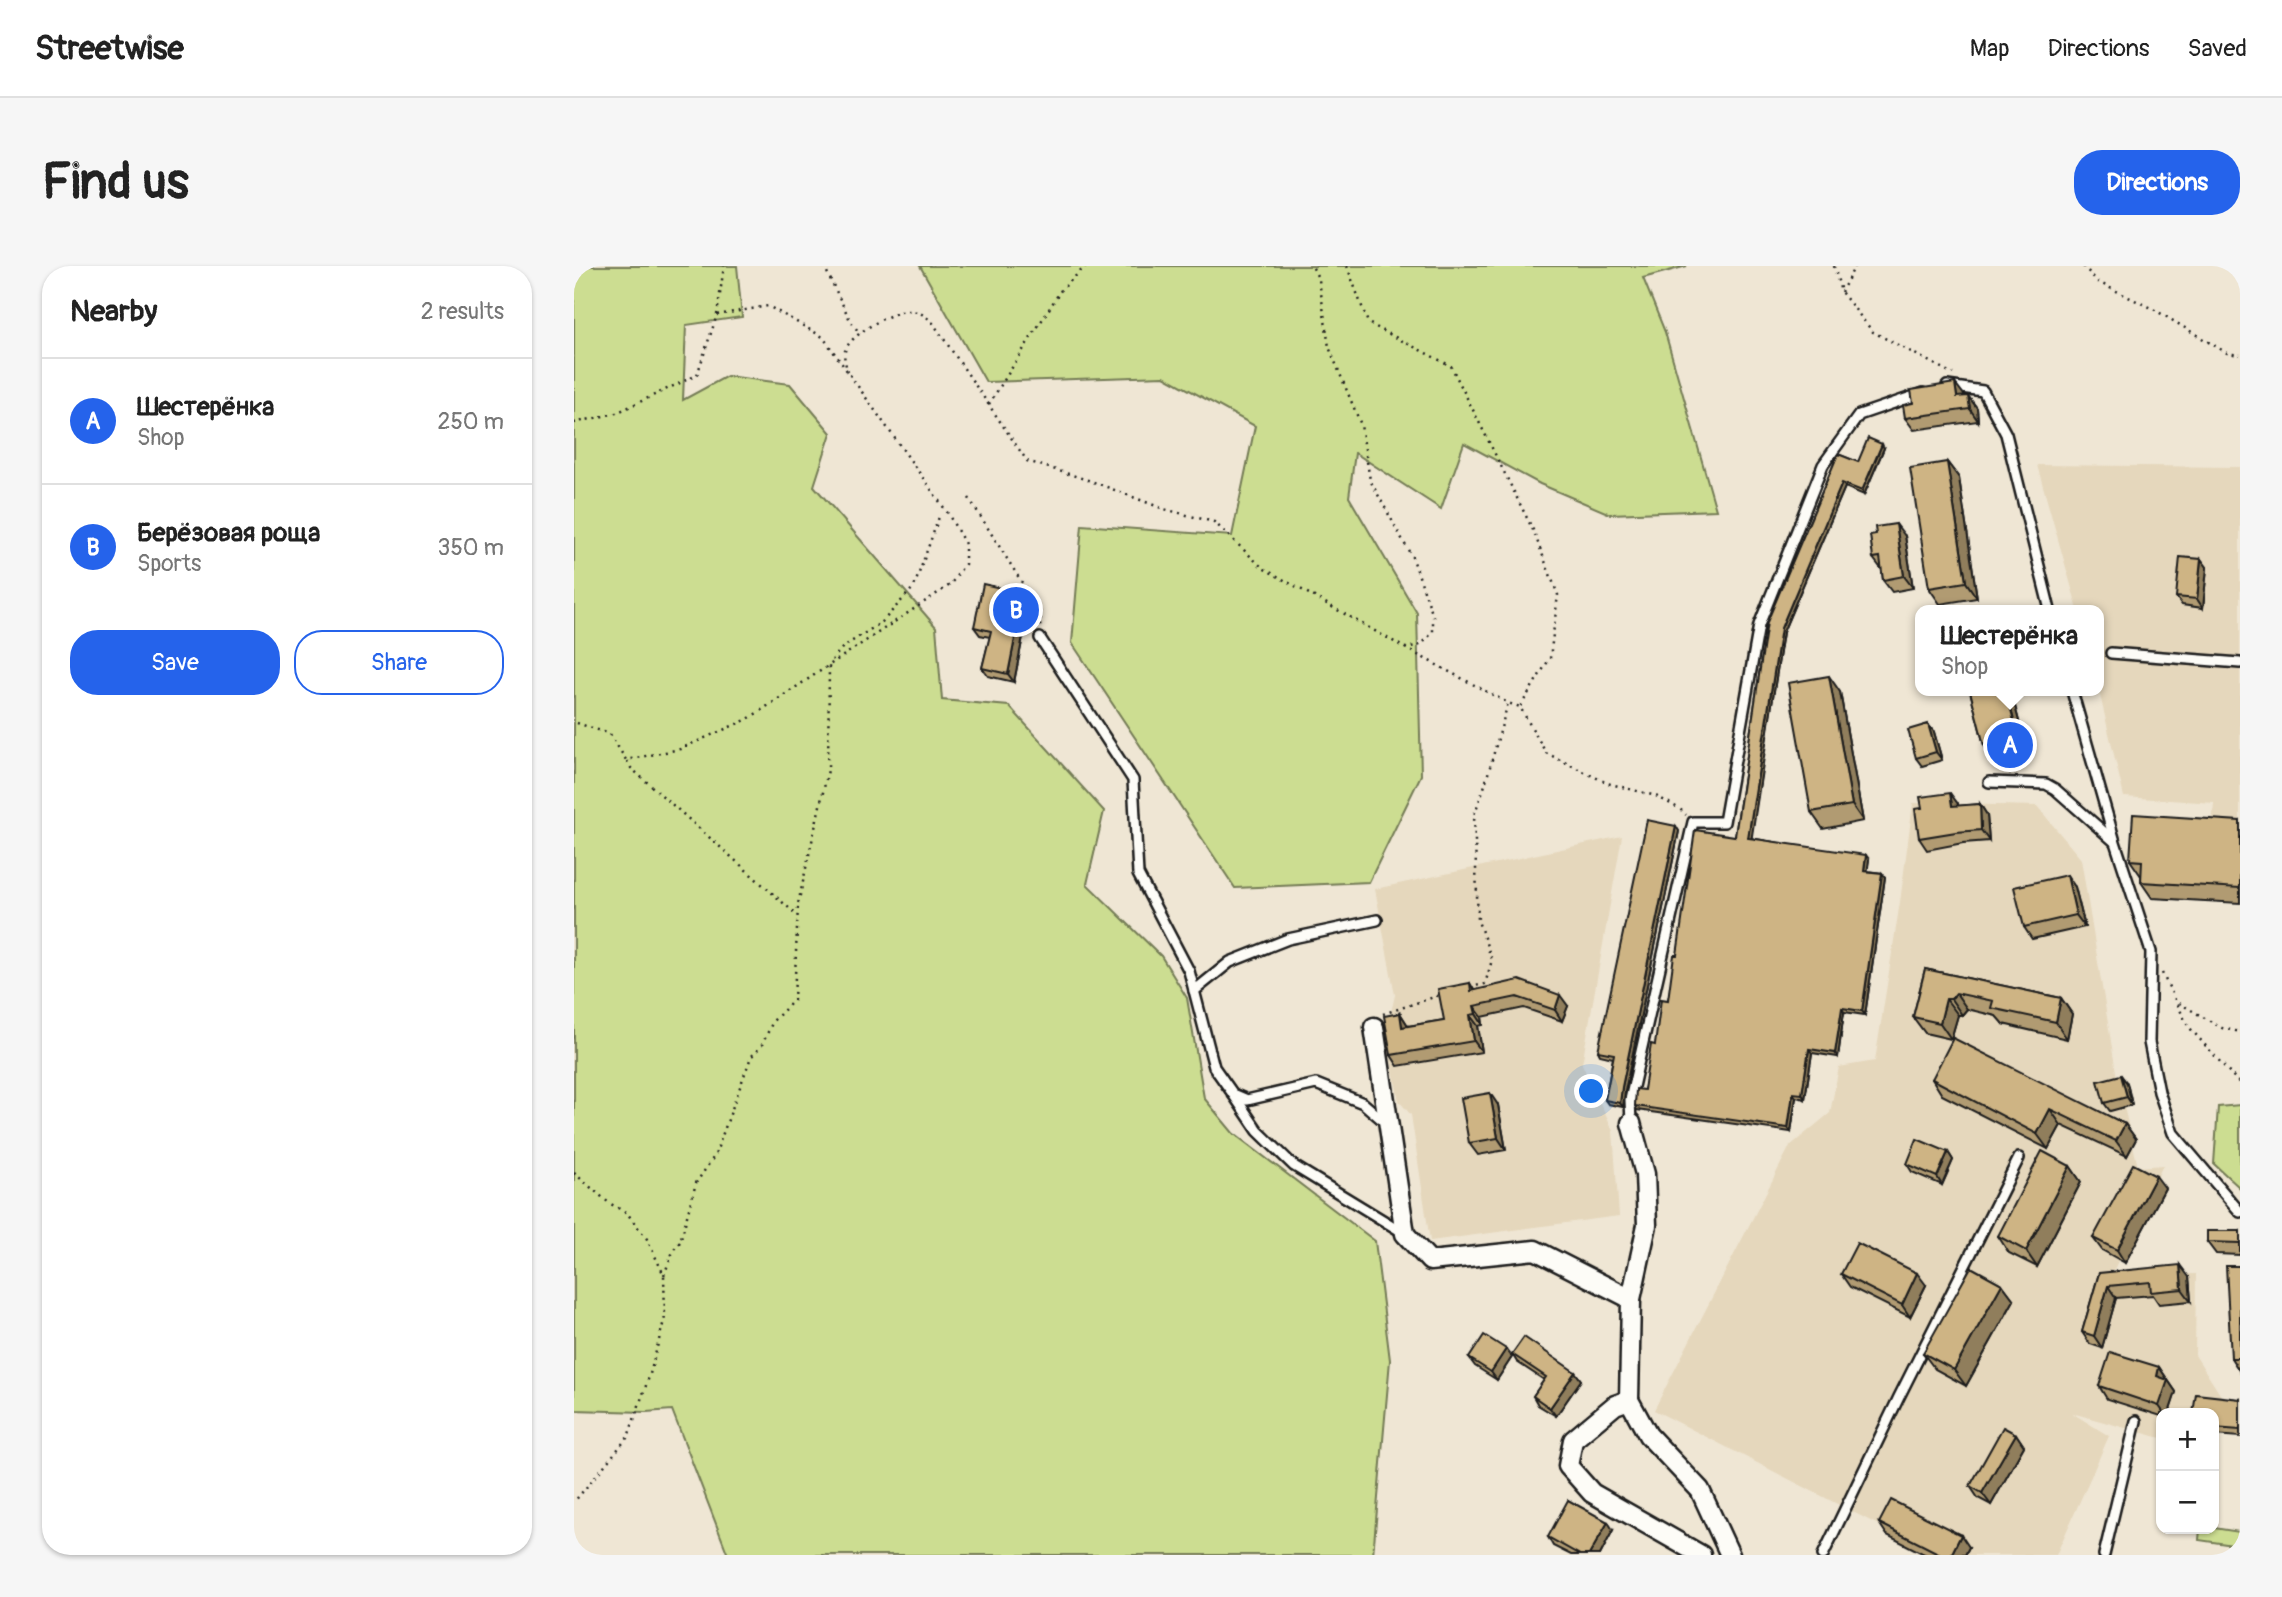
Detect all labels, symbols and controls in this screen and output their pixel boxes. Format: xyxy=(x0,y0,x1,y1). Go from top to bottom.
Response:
text: Streetwise xyxy=(35,28,184,69)
text: Map xyxy=(1970,34,2010,63)
text: Directions xyxy=(2048,34,2149,63)
text: Saved xyxy=(2187,34,2247,63)
button: Directions xyxy=(2074,150,2240,215)
text: Find us xyxy=(42,152,189,213)
text: Nearby xyxy=(70,293,157,330)
text: 2 results xyxy=(421,297,504,326)
text: Шестерёнка xyxy=(137,391,274,423)
text: A xyxy=(86,407,100,436)
text: 250 m xyxy=(438,407,504,436)
text: Shop xyxy=(137,423,185,452)
text: Берёзовая роща xyxy=(137,517,320,549)
text: B xyxy=(86,533,100,562)
text: 350 m xyxy=(438,533,504,562)
text: Sports xyxy=(137,549,201,578)
pin: B xyxy=(993,584,1039,636)
popup xyxy=(1915,605,2104,696)
text: Шестерёнка xyxy=(1941,620,2078,652)
button: Save xyxy=(70,630,280,695)
button: Share xyxy=(294,630,504,695)
text: Shop xyxy=(1941,652,1988,681)
pin: A xyxy=(1987,719,2033,771)
your location xyxy=(1574,1074,1608,1108)
map controls xyxy=(2156,1408,2219,1534)
button: + xyxy=(2156,1408,2219,1471)
button: − xyxy=(2156,1471,2219,1534)

